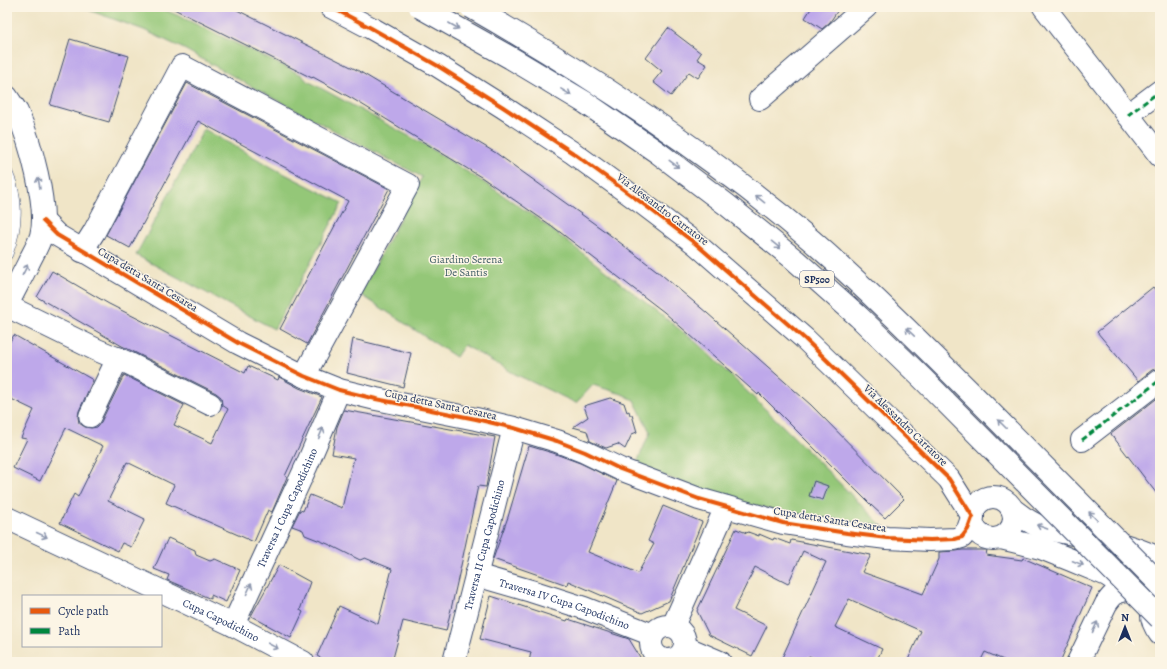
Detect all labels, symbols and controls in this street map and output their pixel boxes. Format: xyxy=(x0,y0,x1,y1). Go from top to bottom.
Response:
one-way arrow xyxy=(448,22,460,30)
one-way arrow xyxy=(560,88,572,96)
one-way arrow xyxy=(668,160,679,169)
street label: Via Alessandro Carratore xyxy=(613,169,712,249)
one-way arrow xyxy=(34,176,42,189)
one-way arrow xyxy=(755,195,766,204)
one-way arrow xyxy=(771,240,782,249)
street label: Cupa detta Santa Cesarea xyxy=(95,244,201,316)
park label: Giardino Serena De Santis xyxy=(430,252,503,280)
one-way arrow xyxy=(22,264,29,276)
road number: SP500 xyxy=(800,271,834,287)
one-way arrow xyxy=(905,327,915,337)
street label: Via Alessandro Carratore xyxy=(860,380,951,470)
street label: Cupa detta Santa Cesarea xyxy=(383,385,499,424)
one-way arrow xyxy=(997,419,1007,429)
one-way arrow xyxy=(318,427,325,439)
street label: Traversa I Cupa Capodichino xyxy=(253,445,321,570)
street label: Traversa II Cupa Capodichino xyxy=(461,478,509,612)
street label: Cupa detta Santa Cesarea xyxy=(772,503,888,536)
one-way arrow xyxy=(1088,511,1098,521)
one-way arrow xyxy=(1036,523,1048,531)
one-way arrow xyxy=(36,532,48,539)
one-way arrow xyxy=(1072,559,1084,567)
street label: Traversa IV Cupa Capodichino xyxy=(497,575,632,633)
one-way arrow xyxy=(246,584,253,596)
legend xyxy=(22,595,162,647)
street label: Cupa Capodichino xyxy=(180,595,262,646)
text: Cycle path xyxy=(58,603,109,619)
north arrow xyxy=(1105,607,1145,647)
text: N xyxy=(1121,610,1129,625)
one-way arrow xyxy=(1092,621,1099,633)
text: Path xyxy=(58,623,81,639)
one-way arrow xyxy=(267,643,279,650)

